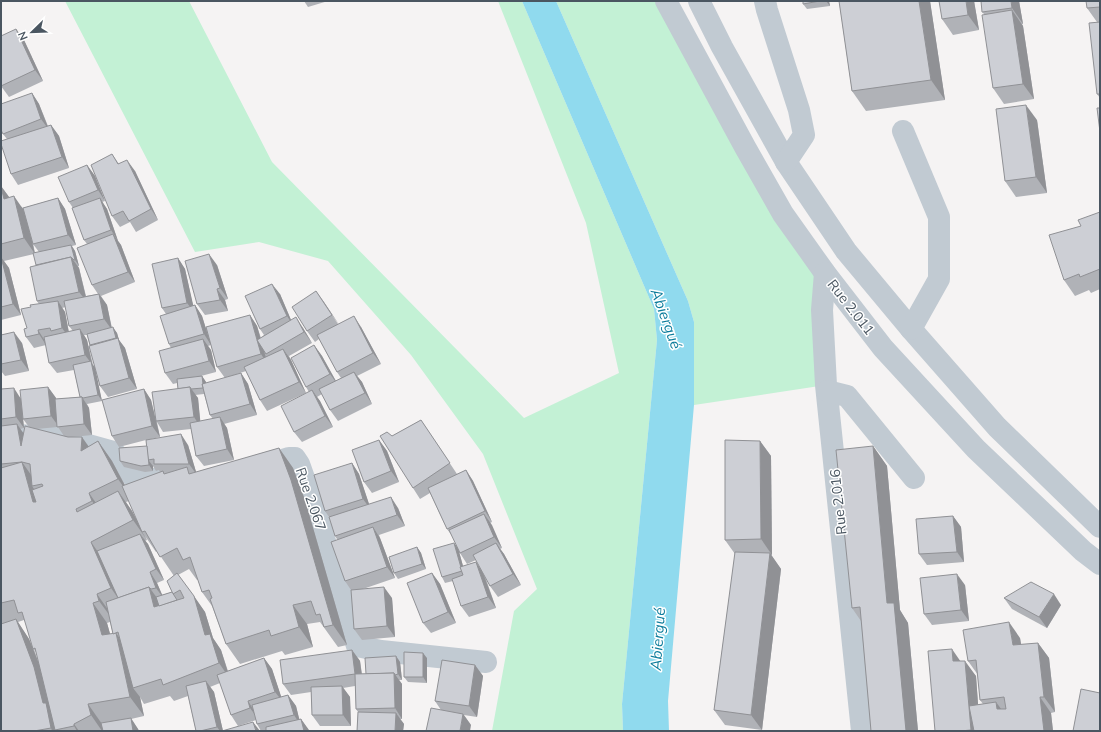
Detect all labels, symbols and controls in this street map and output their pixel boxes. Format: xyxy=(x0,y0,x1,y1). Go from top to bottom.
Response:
north arrow xyxy=(12,12,52,52)
text: N xyxy=(15,29,31,42)
street label: Rue 2.011 xyxy=(824,276,878,338)
water label: Abiergué xyxy=(646,285,686,352)
street label: Rue 2.067 xyxy=(292,465,330,533)
street label: Rue 2.016 xyxy=(826,468,850,536)
water label: Abiergué xyxy=(646,607,669,672)

